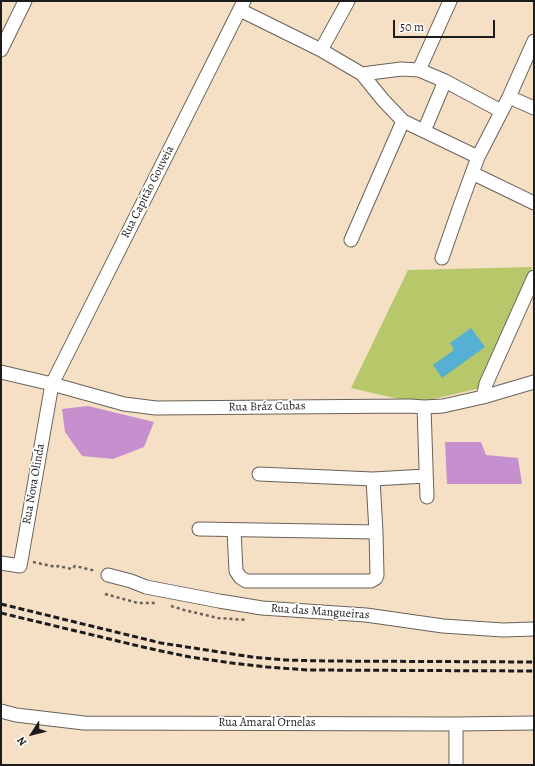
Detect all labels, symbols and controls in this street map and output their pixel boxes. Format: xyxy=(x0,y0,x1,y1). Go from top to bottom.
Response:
scale bar xyxy=(395,12,497,38)
text: 50 m xyxy=(400,19,424,35)
street label: Rua Capitão Gouveia xyxy=(118,143,178,241)
street label: Rua Bráz Cubas xyxy=(228,399,306,415)
street label: Rua Nova Olinda xyxy=(20,442,48,526)
street label: Rua das Mangueiras xyxy=(270,601,370,623)
north arrow xyxy=(12,714,52,754)
street label: Rua Amaral Ornelas xyxy=(218,716,316,730)
text: N xyxy=(13,734,30,749)

